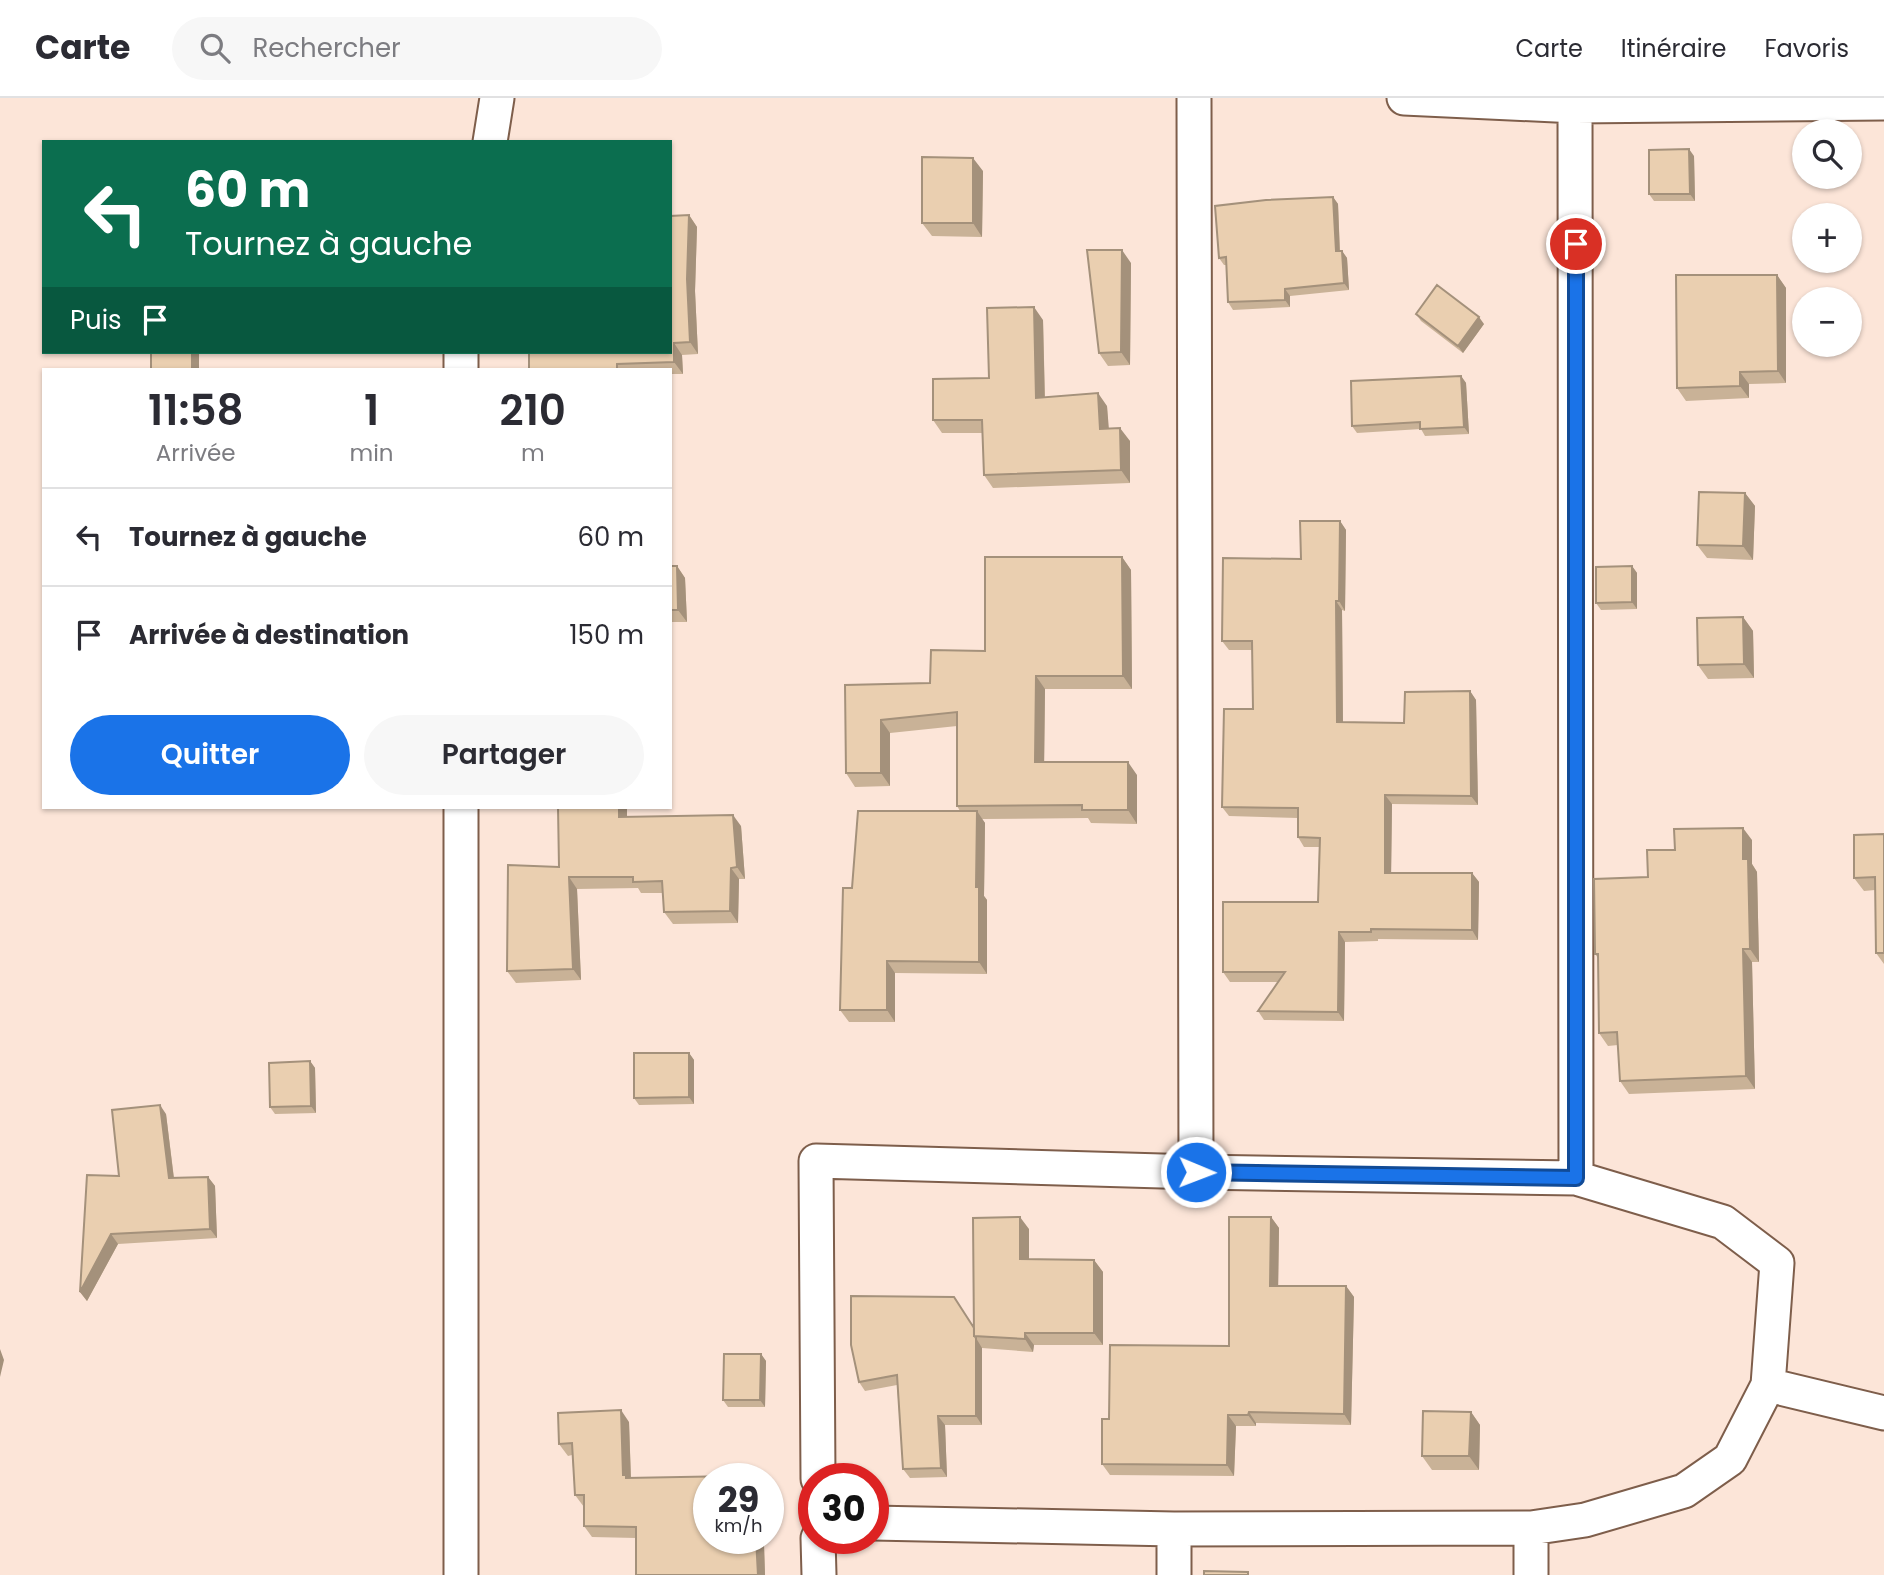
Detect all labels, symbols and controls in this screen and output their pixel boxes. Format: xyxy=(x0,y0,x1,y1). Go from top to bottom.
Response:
search box xyxy=(172,17,662,80)
text: Carte xyxy=(35,24,130,71)
icon: search xyxy=(196,29,234,67)
text: Rechercher xyxy=(252,30,401,66)
text: Carte xyxy=(1515,32,1583,65)
text: Itinéraire xyxy=(1621,32,1726,65)
text: Favoris xyxy=(1764,32,1849,65)
map controls xyxy=(1792,119,1862,357)
button: search xyxy=(1792,119,1862,189)
text: 60 m xyxy=(185,156,310,224)
icon: left xyxy=(70,168,161,259)
button: + xyxy=(1792,203,1862,273)
pin xyxy=(1546,214,1606,274)
text: Tournez à gauche xyxy=(185,221,472,266)
icon: arrive xyxy=(1557,225,1595,263)
button: − xyxy=(1792,287,1862,357)
icon: arrive xyxy=(136,301,174,339)
text: Puis xyxy=(70,302,122,338)
text: 11:58 xyxy=(148,381,244,440)
text: 1 xyxy=(364,381,379,440)
text: 210 xyxy=(500,381,566,440)
text: Arrivée xyxy=(156,437,236,469)
text: min xyxy=(349,437,394,469)
text: m xyxy=(521,437,545,469)
icon: left xyxy=(70,518,108,556)
text: Tournez à gauche xyxy=(129,519,367,555)
text: 60 m xyxy=(577,519,644,555)
icon: arrive xyxy=(70,616,108,654)
text: Arrivée à destination xyxy=(129,617,409,653)
text: 150 m xyxy=(569,617,644,653)
button: Quitter xyxy=(70,715,350,795)
button: Partager xyxy=(364,715,644,795)
position arrow xyxy=(1159,1135,1233,1209)
speed limit sign: 30 xyxy=(798,1463,889,1554)
text: 29 xyxy=(718,1475,759,1524)
text: km/h xyxy=(715,1513,762,1538)

